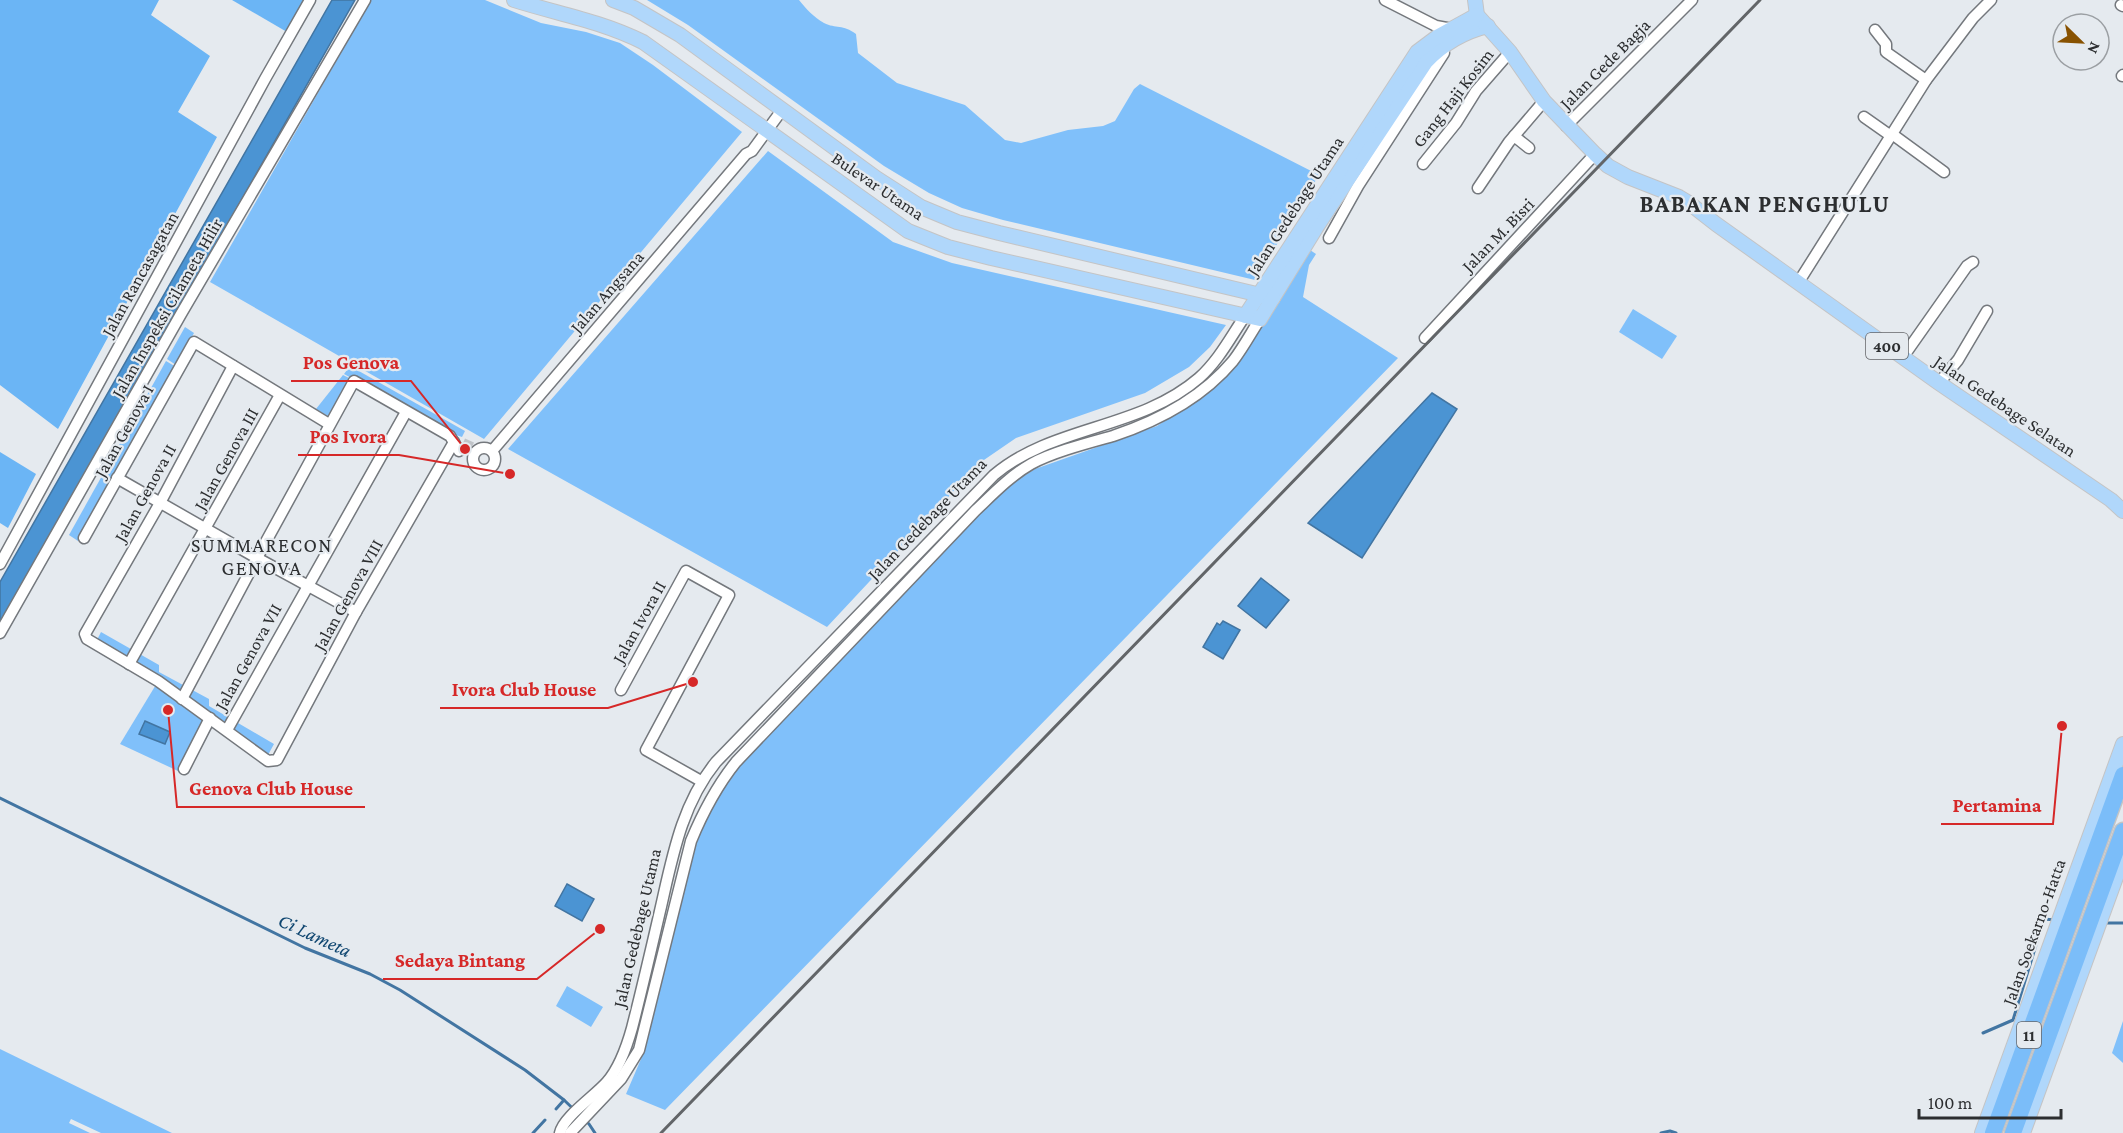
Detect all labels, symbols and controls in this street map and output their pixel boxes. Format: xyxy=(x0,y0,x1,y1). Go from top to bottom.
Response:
north arrow xyxy=(2051,12,2111,72)
street label: Jalan Gede Bagja xyxy=(1554,15,1655,115)
text: N xyxy=(2084,39,2104,56)
street label: Gang Haji Kosim xyxy=(1408,44,1499,152)
street label: Jalan Gedebage Utama xyxy=(1241,132,1348,281)
street label: Bulevar Utama xyxy=(828,148,928,224)
district label: BABAKAN PENGHULU xyxy=(1640,190,1891,217)
street label: Jalan M. Bisri xyxy=(1456,194,1538,278)
street label: Jalan Rancasagatan xyxy=(96,208,183,342)
street label: Jalan Inspeksi Cilameta Hilir xyxy=(106,214,227,403)
street label: Jalan Angsana xyxy=(565,247,648,338)
road number: 400 xyxy=(1866,333,1908,359)
callout: Pos Genova xyxy=(291,343,411,381)
street label: Jalan Gedebage Selatan xyxy=(1928,350,2080,461)
text: Pos Genova xyxy=(303,351,399,373)
street label: Jalan Genova I xyxy=(89,381,158,483)
street label: Jalan Genova III xyxy=(189,404,262,515)
callout: Pos Ivora xyxy=(298,417,399,455)
text: Pos Ivora xyxy=(309,425,387,447)
street label: Jalan Genova II xyxy=(109,441,180,547)
street label: Jalan Gedebage Utama xyxy=(862,454,991,586)
district label: SUMMARECON GENOVA xyxy=(191,534,333,579)
street label: Jalan Genova VIII xyxy=(308,536,387,656)
street label: Jalan Ivora II xyxy=(607,577,670,668)
street label: Jalan Genova VII xyxy=(210,600,286,716)
callout: Ivora Club House xyxy=(440,670,608,708)
text: Ivora Club House xyxy=(452,678,596,700)
callout: Genova Club House xyxy=(177,769,365,807)
text: Genova Club House xyxy=(189,777,353,799)
callout: Pertamina xyxy=(1941,786,2053,824)
text: Pertamina xyxy=(1953,794,2042,816)
street label: Jalan Gedebage Utama xyxy=(609,847,665,1011)
street label: Jalan Soekarno-Hatta xyxy=(1998,856,2070,1010)
water label: Ci Lameta xyxy=(275,909,355,961)
callout: Sedaya Bintang xyxy=(383,941,537,979)
text: Sedaya Bintang xyxy=(395,949,525,971)
road number: 11 xyxy=(2017,1022,2041,1048)
scale bar xyxy=(1919,1082,2062,1120)
text: 100 m xyxy=(1928,1093,1973,1113)

